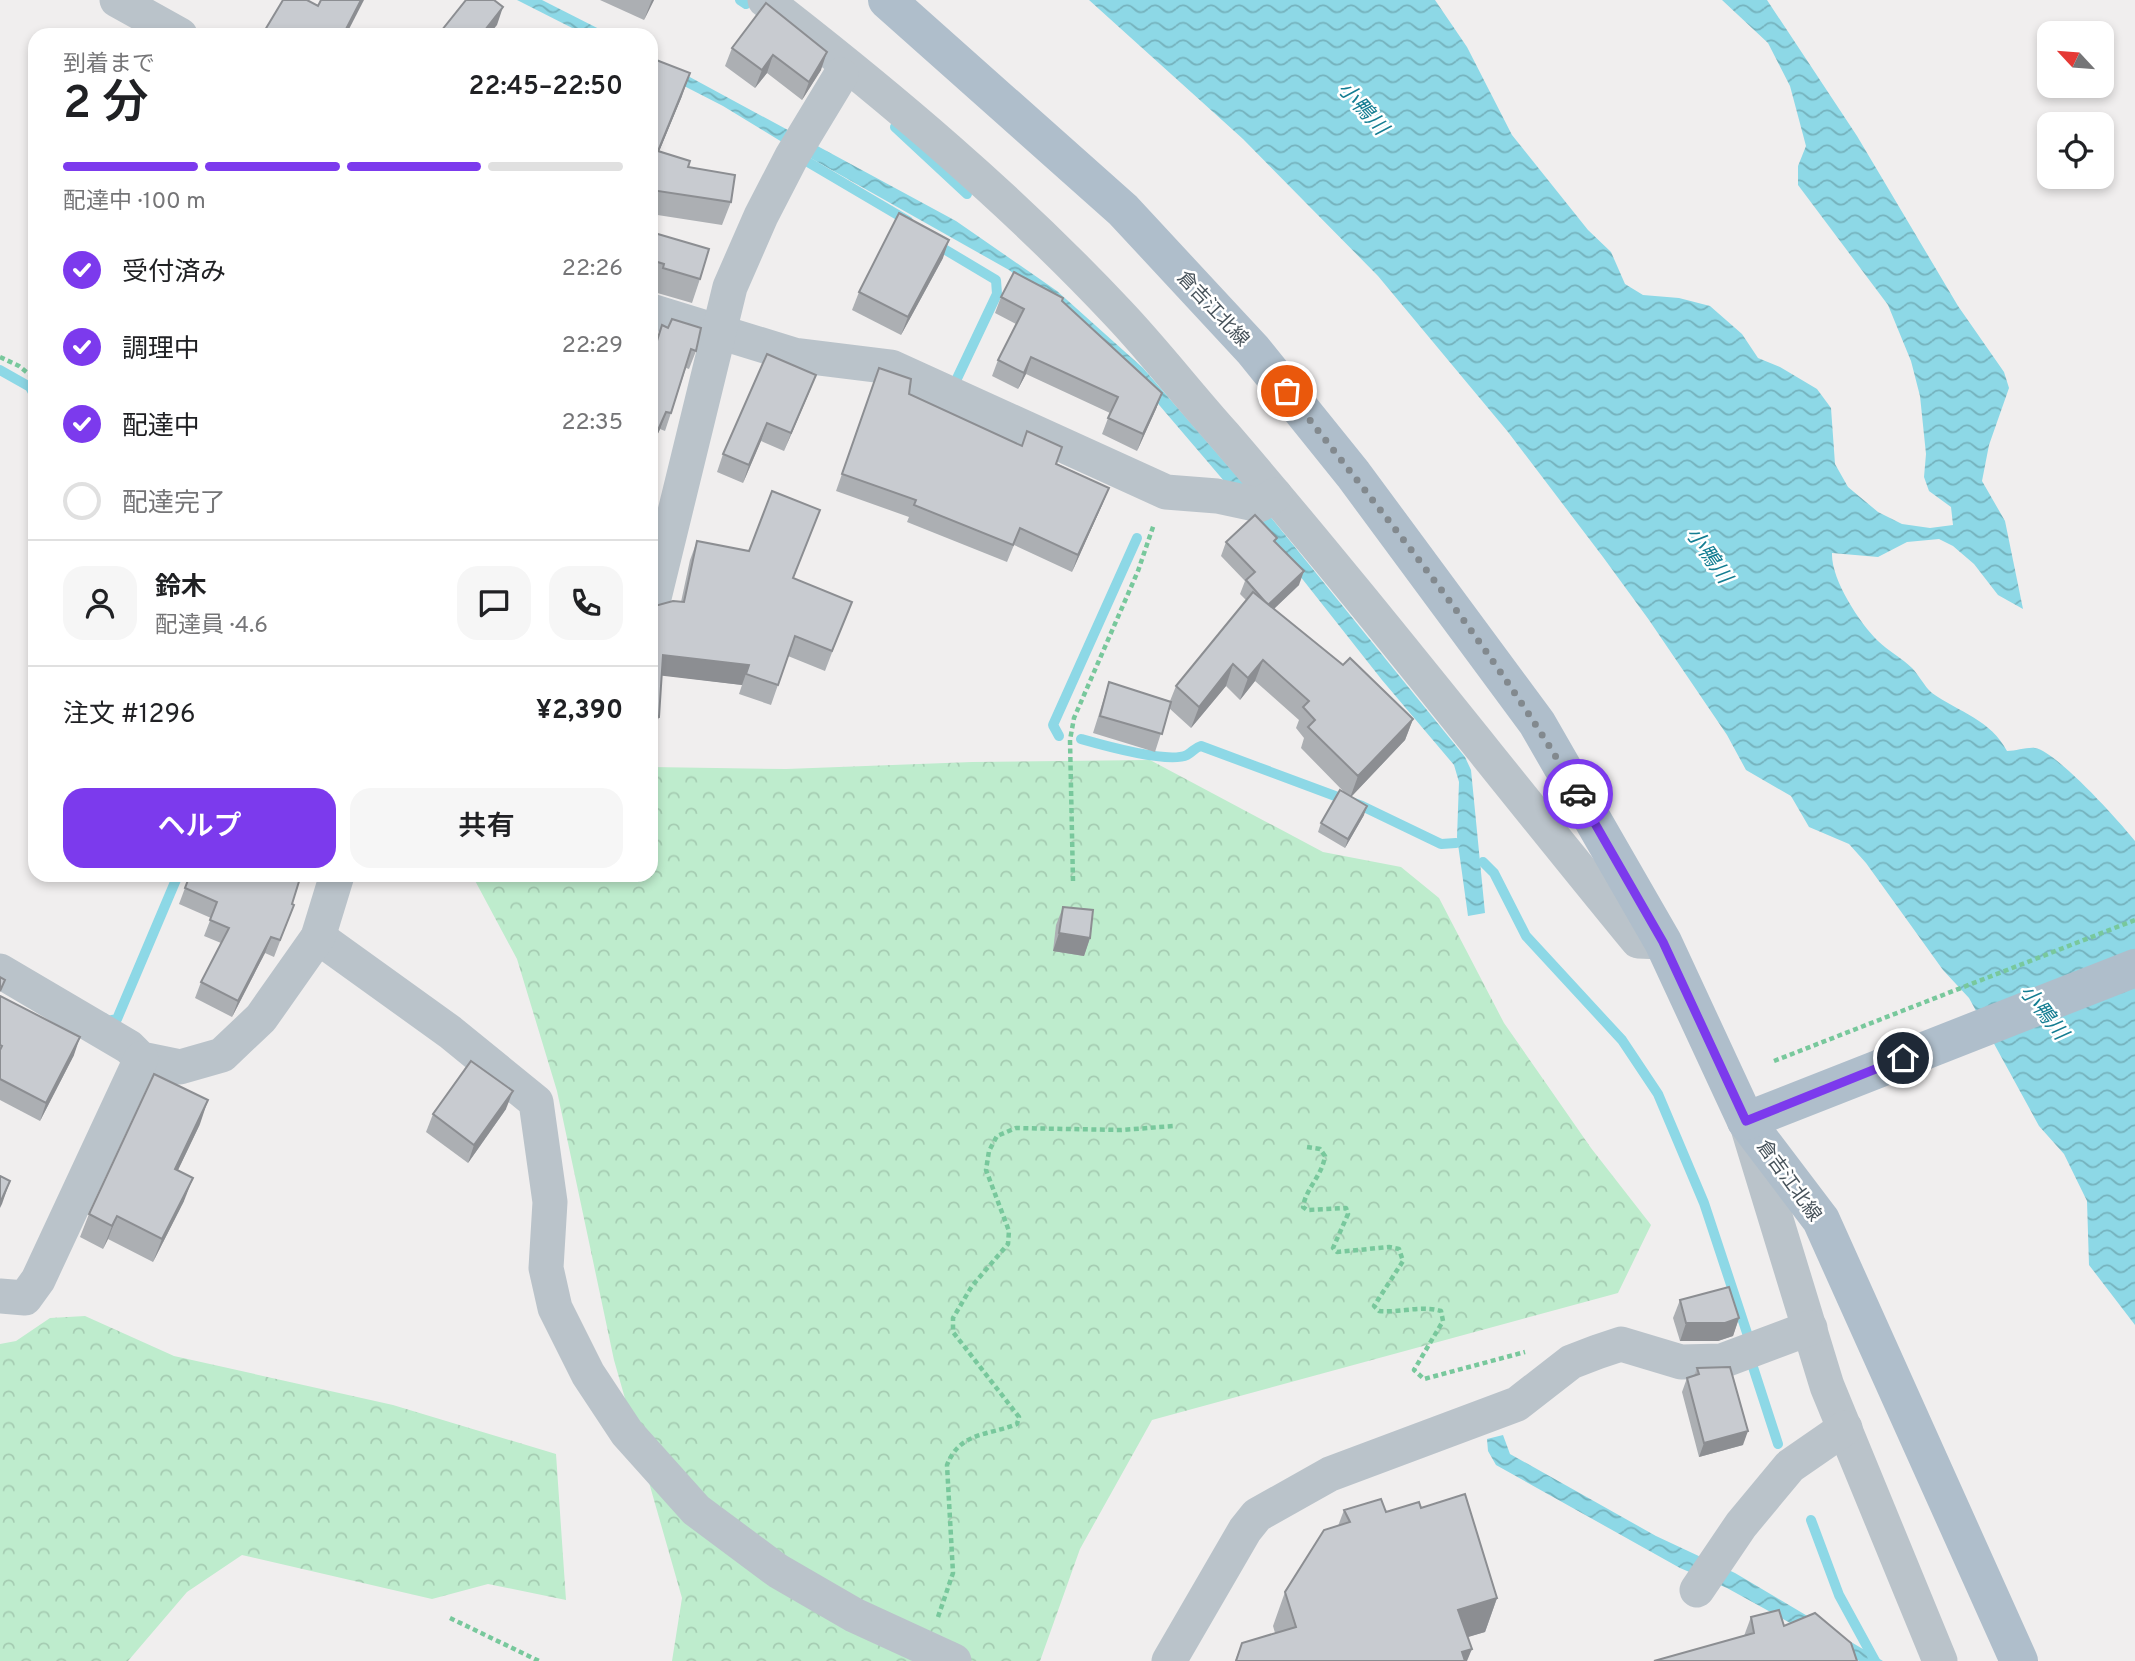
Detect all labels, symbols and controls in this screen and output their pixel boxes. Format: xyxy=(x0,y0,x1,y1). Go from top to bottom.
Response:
north arrow xyxy=(2037,21,2114,98)
map controls xyxy=(2037,21,2114,189)
text: 到着まで xyxy=(63,51,155,80)
text: 22:45–22:50 xyxy=(469,71,623,104)
text: 2 分 xyxy=(63,76,148,135)
water label: 小鴨川 xyxy=(1331,77,1394,143)
button: locate xyxy=(2037,112,2114,189)
text: 配達中 · 100 m xyxy=(63,188,206,217)
icon: check xyxy=(63,251,101,289)
text: 22:26 xyxy=(562,255,623,284)
text: 受付済み xyxy=(122,257,226,290)
street label: 倉吉江北線 xyxy=(1171,266,1254,352)
icon: check xyxy=(63,328,101,366)
text: 22:29 xyxy=(562,332,623,361)
text: 調理中 xyxy=(122,334,200,367)
pin xyxy=(1257,361,1317,421)
icon: bag xyxy=(1268,372,1306,410)
icon: check xyxy=(63,405,101,443)
text: 22:35 xyxy=(562,409,623,438)
text: 配達中 xyxy=(122,411,200,444)
text: 配達完了 xyxy=(122,488,226,521)
water label: 小鴨川 xyxy=(1679,522,1738,591)
button: person xyxy=(63,566,137,640)
button: chat xyxy=(457,566,531,640)
button: phone xyxy=(549,566,623,640)
text: 鈴木 xyxy=(155,572,207,605)
text: 配達員 · 4.6 xyxy=(155,612,268,641)
text: ¥2,390 xyxy=(536,695,623,728)
text: 注文 #1296 xyxy=(63,699,196,732)
courier xyxy=(1543,759,1613,829)
icon: car xyxy=(1559,775,1597,813)
button: ヘルプ xyxy=(63,788,336,868)
button: 共有 xyxy=(350,788,623,868)
water label: 小鴨川 xyxy=(2013,980,2074,1048)
pin xyxy=(1873,1028,1933,1088)
icon: home xyxy=(1884,1039,1922,1077)
street label: 倉吉江北線 xyxy=(1751,1136,1826,1227)

